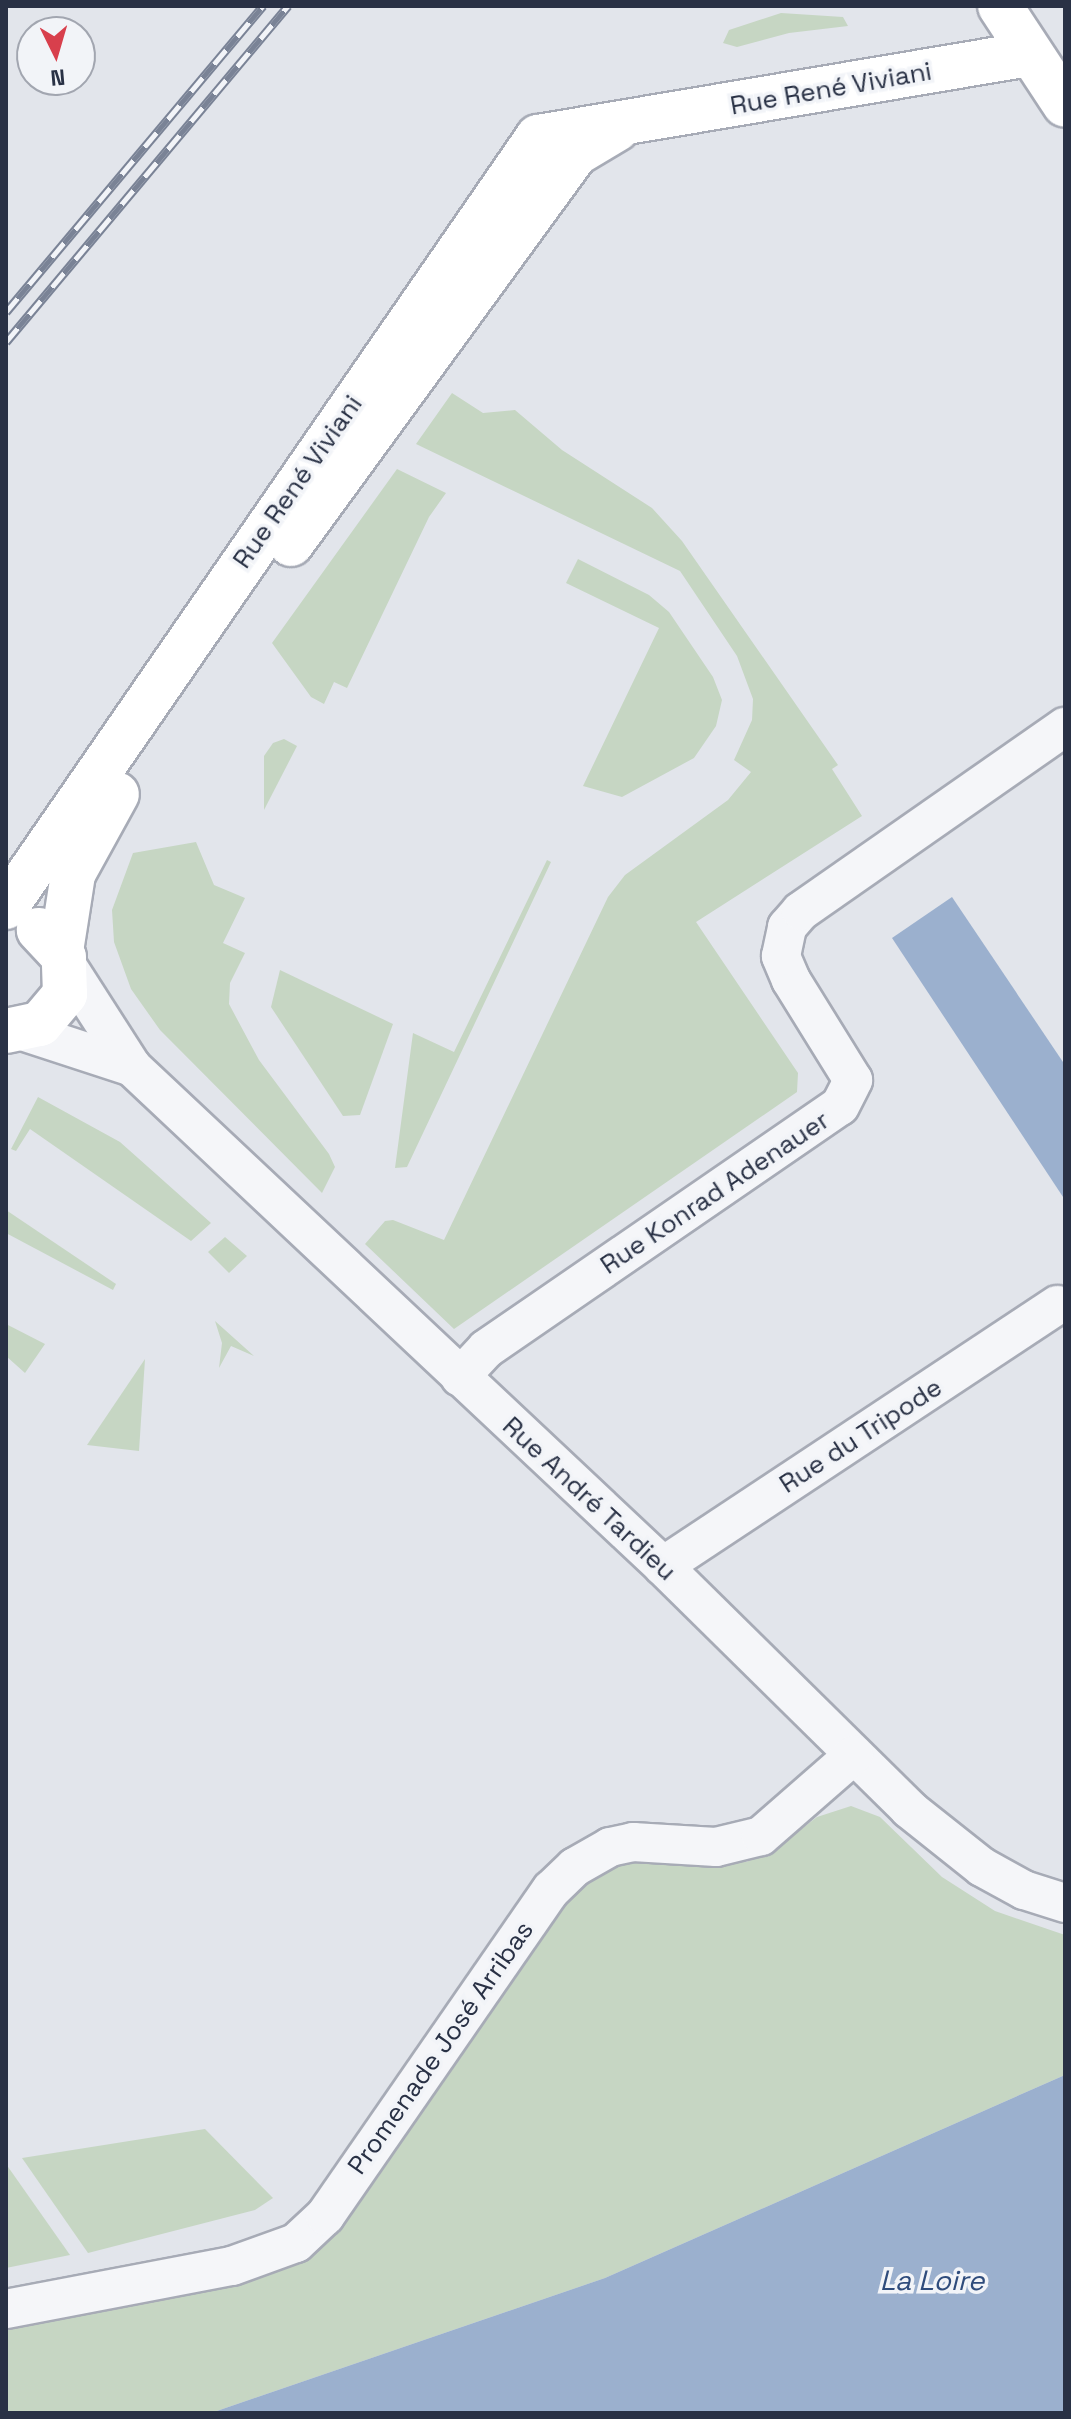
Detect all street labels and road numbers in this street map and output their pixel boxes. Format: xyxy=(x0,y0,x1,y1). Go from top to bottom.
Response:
street label: Rue René Viviani xyxy=(728,56,934,122)
street label: Rue René Viviani xyxy=(227,389,369,575)
street label: Rue Konrad Adenauer xyxy=(595,1105,835,1281)
street label: Rue du Tripode xyxy=(774,1372,948,1500)
street label: Rue André Tardieu xyxy=(496,1410,682,1588)
street label: Promenade José Arribas xyxy=(342,1915,540,2181)

